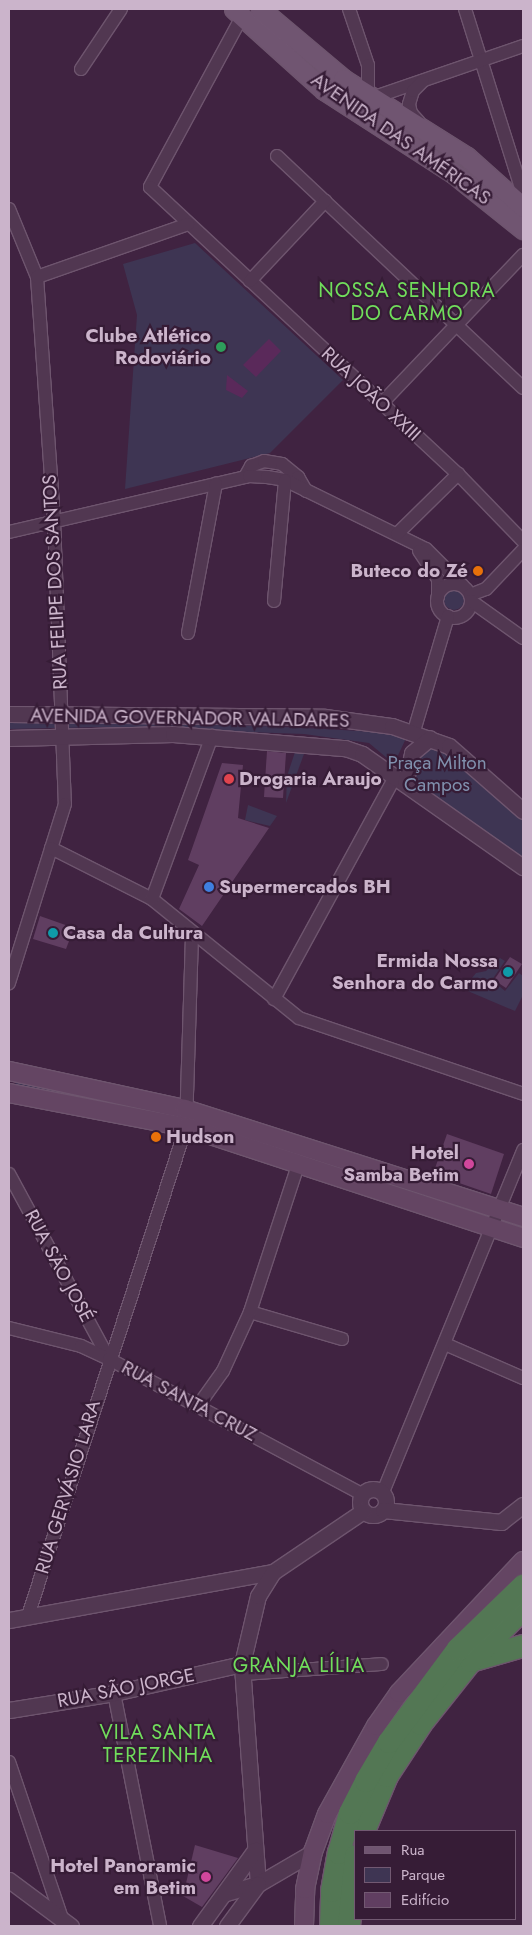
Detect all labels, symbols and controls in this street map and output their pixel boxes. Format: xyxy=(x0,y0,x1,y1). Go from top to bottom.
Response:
street label: AVENIDA DAS AMÉRICAS xyxy=(307,68,495,210)
district label: NOSSA SENHORA DO CARMO xyxy=(317,279,497,326)
place label: Clube Atlético Rodoviário xyxy=(85,325,211,369)
marker: Clube Atlético Rodoviário xyxy=(215,341,227,353)
street label: RUA JOÃO XXIII xyxy=(317,342,425,446)
street label: RUA FELIPE DOS SANTOS xyxy=(38,474,72,690)
place label: Buteco do Zé xyxy=(351,560,468,582)
marker: Buteco do Zé xyxy=(472,565,484,577)
street label: AVENIDA GOVERNADOR VALADARES xyxy=(30,704,350,732)
park label: Praça Milton Campos xyxy=(387,752,487,796)
place label: Drogaria Araujo xyxy=(239,768,382,790)
marker: Drogaria Araujo xyxy=(223,773,235,785)
place label: Supermercados BH xyxy=(219,876,391,898)
marker: Supermercados BH xyxy=(203,881,215,893)
place label: Casa da Cultura xyxy=(63,922,203,944)
marker: Casa da Cultura xyxy=(47,927,59,939)
place label: Ermida Nossa Senhora do Carmo xyxy=(332,950,498,994)
marker: Ermida Nossa Senhora do Carmo xyxy=(502,966,514,978)
place label: Hudson xyxy=(166,1126,234,1148)
marker: Hudson xyxy=(150,1131,162,1143)
place label: Hotel Samba Betim xyxy=(343,1142,459,1186)
marker: Hotel Samba Betim xyxy=(463,1158,475,1170)
street label: RUA SÃO JOSÉ xyxy=(20,1206,98,1326)
street label: RUA SANTA CRUZ xyxy=(118,1356,260,1446)
street label: RUA GERVÁSIO LARA xyxy=(31,1397,105,1577)
district label: GRANJA LÍLIA xyxy=(231,1653,367,1677)
street label: RUA SÃO JORGE xyxy=(55,1664,197,1712)
district label: VILA SANTA TEREZINHA xyxy=(98,1720,218,1767)
legend xyxy=(354,1830,517,1920)
text: Rua xyxy=(401,1839,425,1861)
place label: Hotel Panoramic em Betim xyxy=(50,1855,196,1899)
text: Parque xyxy=(401,1864,445,1886)
marker: Hotel Panoramic em Betim xyxy=(200,1871,212,1883)
text: Edifício xyxy=(401,1889,449,1911)

